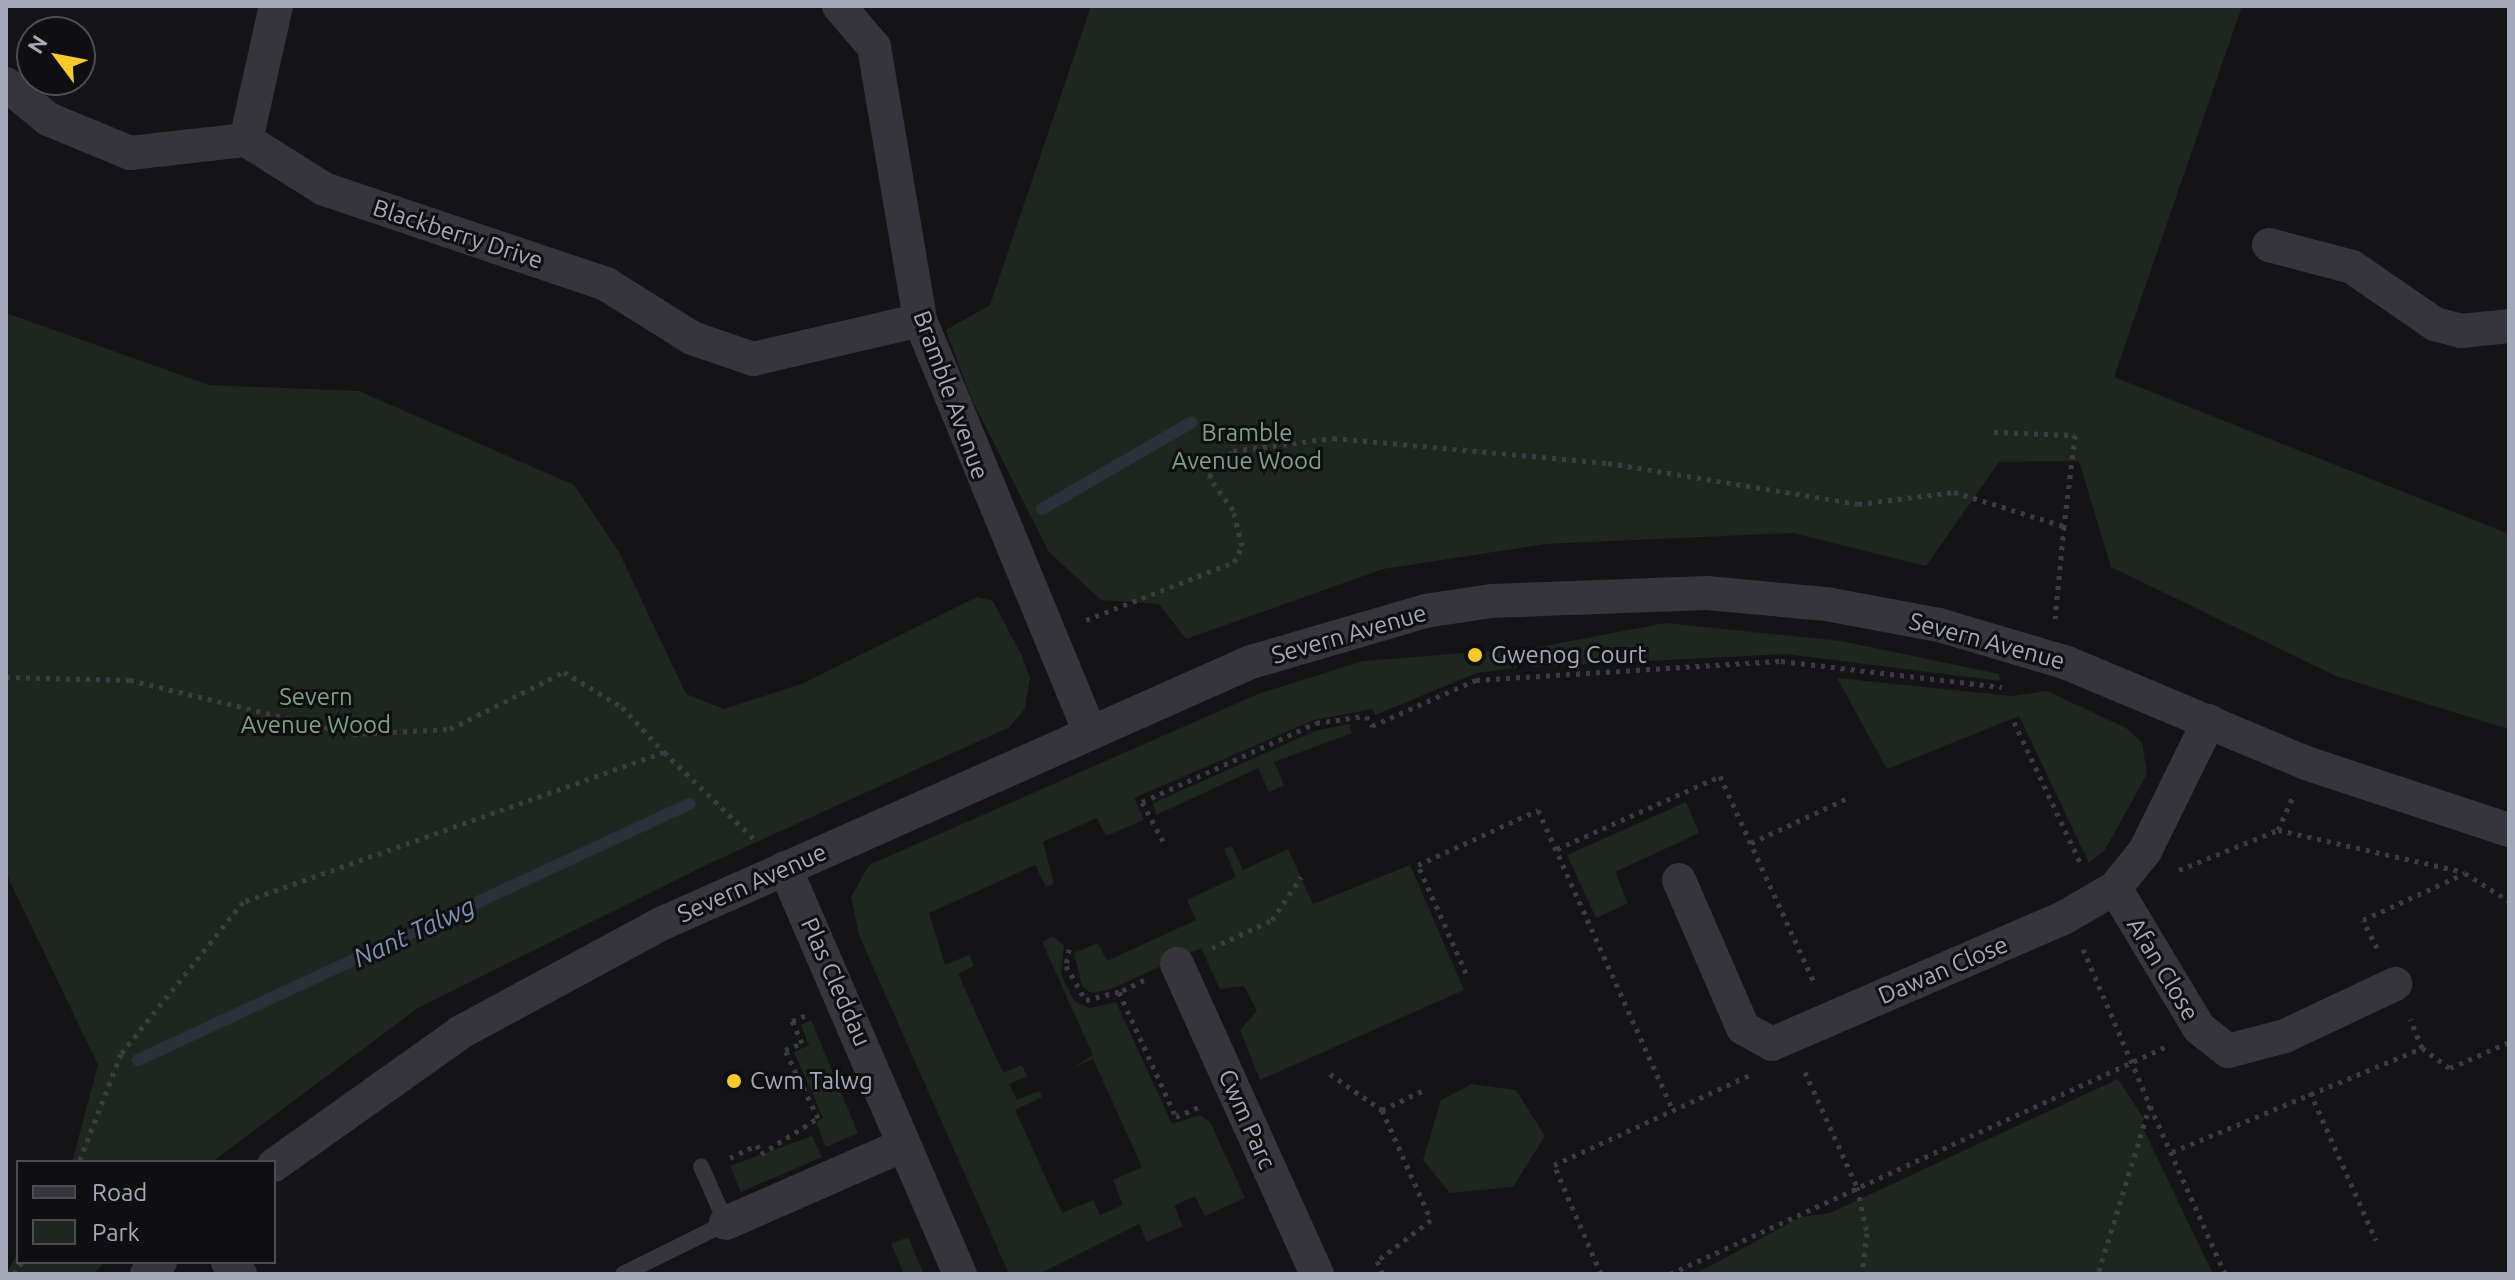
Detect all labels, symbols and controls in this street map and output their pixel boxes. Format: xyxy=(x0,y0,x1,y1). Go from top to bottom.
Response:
north arrow xyxy=(16,16,96,96)
text: N xyxy=(22,30,52,58)
street label: Blackberry Drive xyxy=(369,193,547,275)
street label: Bramble Avenue xyxy=(907,307,995,483)
park label: Bramble Avenue Wood xyxy=(1172,419,1322,475)
street label: Severn Avenue xyxy=(1268,598,1430,670)
street label: Severn Avenue xyxy=(1906,606,2068,676)
place label: Gwenog Court xyxy=(1491,641,1647,669)
marker: Gwenog Court xyxy=(1466,646,1484,664)
park label: Severn Avenue Wood xyxy=(241,683,391,739)
street label: Severn Avenue xyxy=(673,837,831,929)
water label: Nant Talwg xyxy=(348,890,480,974)
street label: Afan Close xyxy=(2121,912,2205,1026)
street label: Plas Cleddau xyxy=(795,913,877,1051)
street label: Dawan Close xyxy=(1874,930,2012,1010)
street label: Cwm Parc xyxy=(1212,1065,1282,1173)
place label: Cwm Talwg xyxy=(750,1067,873,1095)
marker: Cwm Talwg xyxy=(725,1072,743,1090)
legend xyxy=(16,1160,276,1264)
text: Road xyxy=(92,1179,147,1206)
text: Park xyxy=(92,1219,140,1246)

